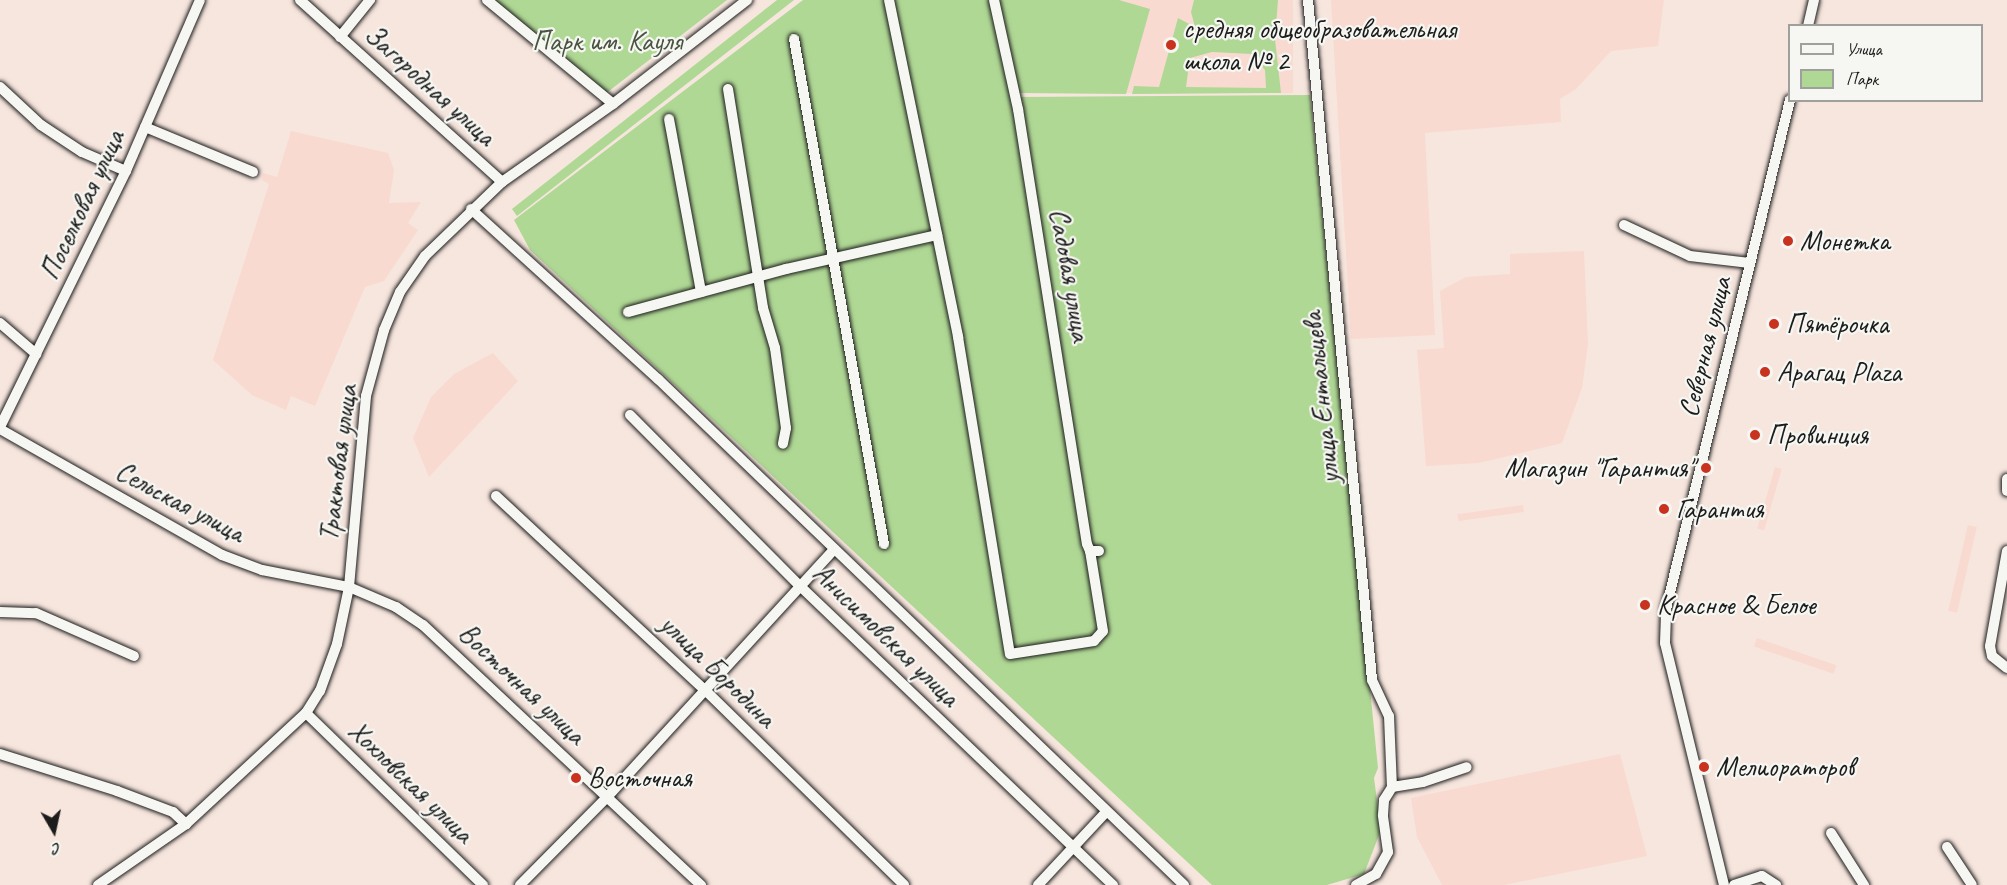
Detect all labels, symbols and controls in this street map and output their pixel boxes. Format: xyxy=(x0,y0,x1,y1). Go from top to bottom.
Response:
place label: средняя общеобразовательная школа № 2 xyxy=(1183,12,1455,78)
street label: Загородная улица xyxy=(356,16,504,154)
park label: Парк им. Кауля xyxy=(533,24,681,58)
legend xyxy=(1788,24,1983,102)
marker: средняя общеобразовательная школа № 2 xyxy=(1164,38,1178,52)
text: Улица xyxy=(1846,38,1882,60)
text: Парк xyxy=(1846,68,1878,90)
street label: Поселковая улица xyxy=(32,123,132,287)
street label: Садовая улица xyxy=(1042,205,1098,345)
place label: Монетка xyxy=(1800,224,1890,258)
marker: Монетка xyxy=(1781,234,1795,248)
street label: Северная улица xyxy=(1671,273,1739,421)
place label: Пятёрочка xyxy=(1786,307,1889,341)
street label: улица Ентальцева xyxy=(1295,309,1347,487)
marker: Пятёрочка xyxy=(1767,317,1781,331)
place label: Арагац Plaza xyxy=(1777,355,1901,389)
marker: Арагац Plaza xyxy=(1758,365,1772,379)
street label: Трактовая улица xyxy=(312,382,364,544)
place label: Провинция xyxy=(1767,418,1868,452)
marker: Провинция xyxy=(1748,428,1762,442)
place label: Магазин "Гарантия" xyxy=(1505,451,1694,485)
street label: Сельская улица xyxy=(109,454,251,550)
marker: Магазин "Гарантия" xyxy=(1699,461,1713,475)
place label: Гарантия xyxy=(1676,492,1764,526)
marker: Гарантия xyxy=(1657,502,1671,516)
street label: Анисимовская улица xyxy=(805,556,967,714)
place label: Красное & Белое xyxy=(1657,588,1815,622)
marker: Красное & Белое xyxy=(1638,598,1652,612)
street label: улица Бородина xyxy=(653,608,783,734)
street label: Восточная улица xyxy=(450,616,594,752)
street label: Хохловская улица xyxy=(341,713,481,851)
place label: Мелиораторов xyxy=(1716,750,1854,784)
marker: Мелиораторов xyxy=(1697,760,1711,774)
place label: Восточная xyxy=(588,761,692,795)
marker: Восточная xyxy=(569,771,583,785)
north arrow xyxy=(24,801,84,861)
text: С xyxy=(51,838,62,859)

